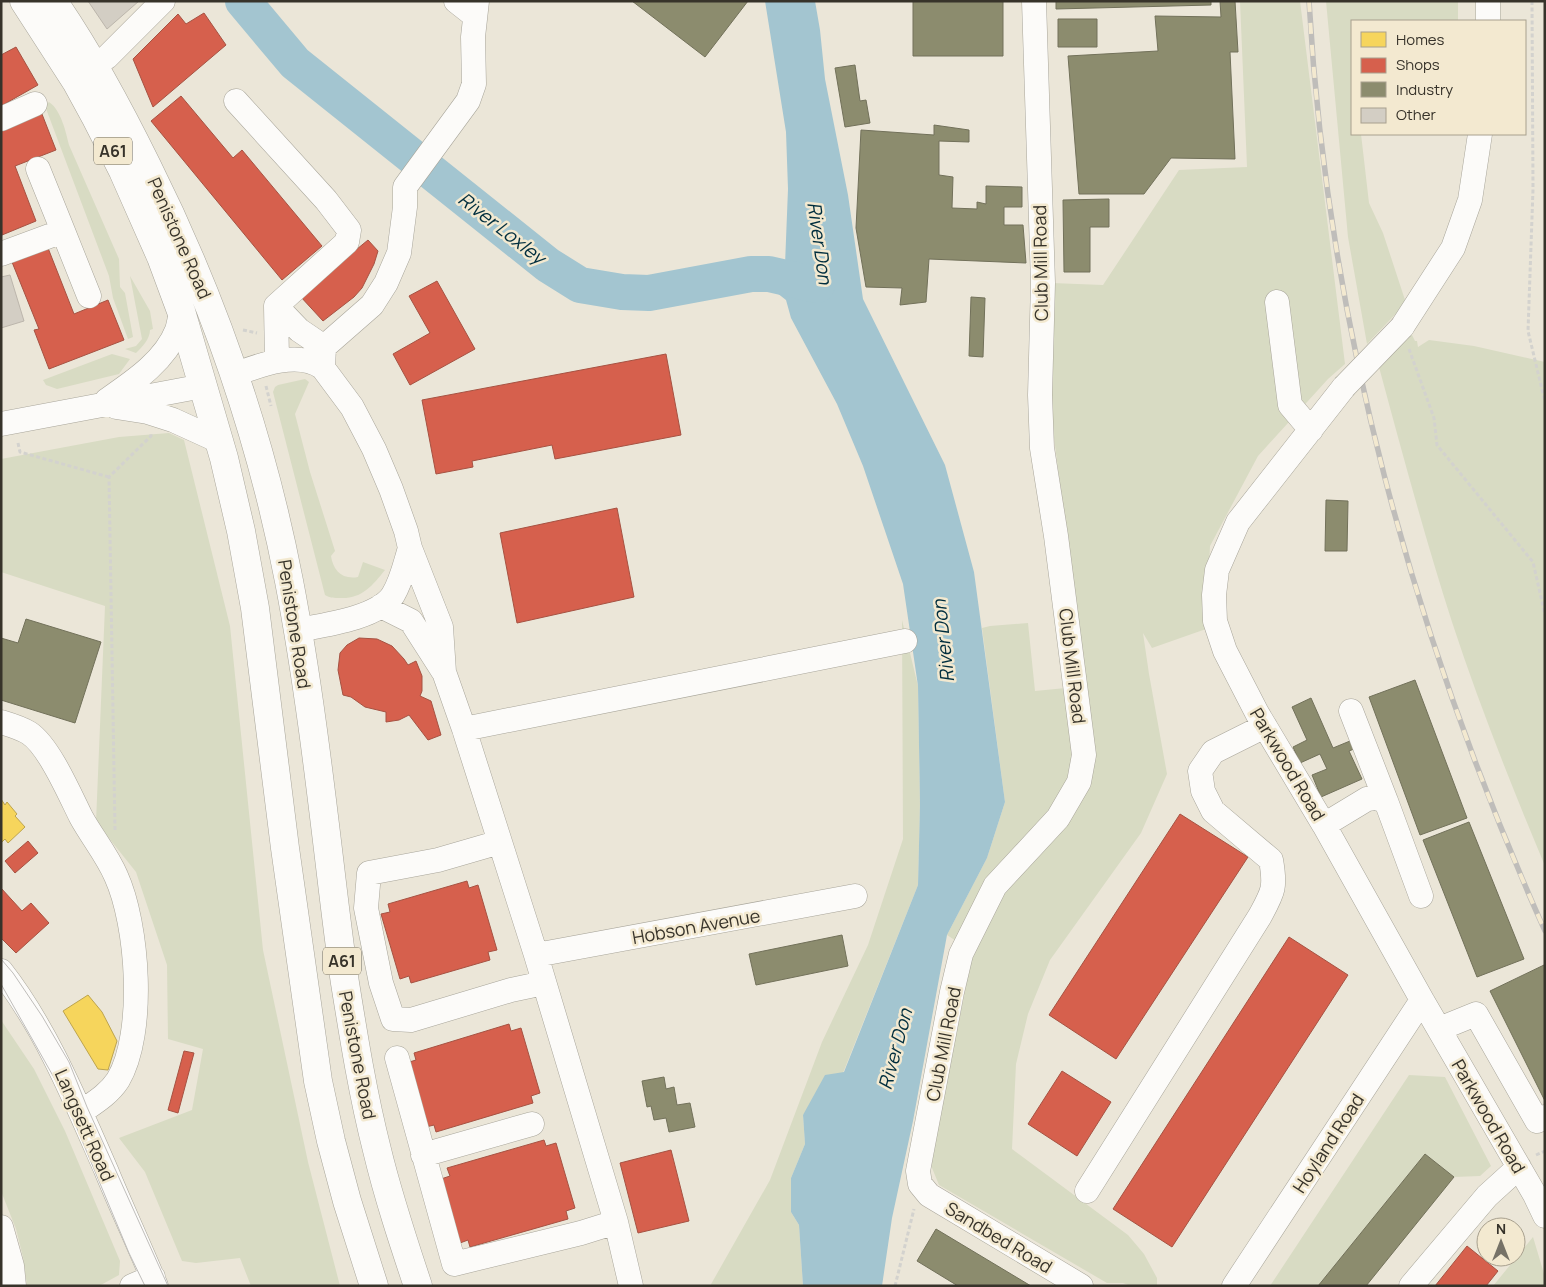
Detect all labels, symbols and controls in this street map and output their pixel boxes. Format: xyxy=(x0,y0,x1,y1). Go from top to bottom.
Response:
legend xyxy=(1351,20,1526,135)
text: Homes xyxy=(1396,29,1445,50)
text: Shops xyxy=(1396,54,1440,75)
text: Industry xyxy=(1396,79,1453,100)
text: Other xyxy=(1396,104,1437,125)
road number: A61 xyxy=(94,138,132,164)
street label: Penistone Road xyxy=(143,174,217,302)
water label: River Loxley xyxy=(453,186,553,272)
water label: River Don xyxy=(801,200,839,286)
street label: Club Mill Road xyxy=(1027,205,1053,321)
street label: Penistone Road xyxy=(273,558,317,690)
water label: River Don xyxy=(926,598,960,683)
street label: Club Mill Road xyxy=(1054,607,1092,725)
street label: Parkwood Road xyxy=(1245,703,1331,825)
street label: Hobson Avenue xyxy=(630,903,762,949)
road number: A61 xyxy=(323,948,361,974)
street label: Club Mill Road xyxy=(920,985,966,1103)
street label: Penistone Road xyxy=(334,989,382,1121)
water label: River Don xyxy=(872,1005,918,1092)
street label: Parkwood Road xyxy=(1447,1055,1531,1177)
street label: Langsett Road xyxy=(50,1065,120,1185)
street label: Hoyland Road xyxy=(1287,1089,1369,1197)
street label: Sandbed Road xyxy=(941,1196,1057,1278)
north arrow xyxy=(1476,1217,1526,1267)
text: N xyxy=(1496,1219,1506,1238)

